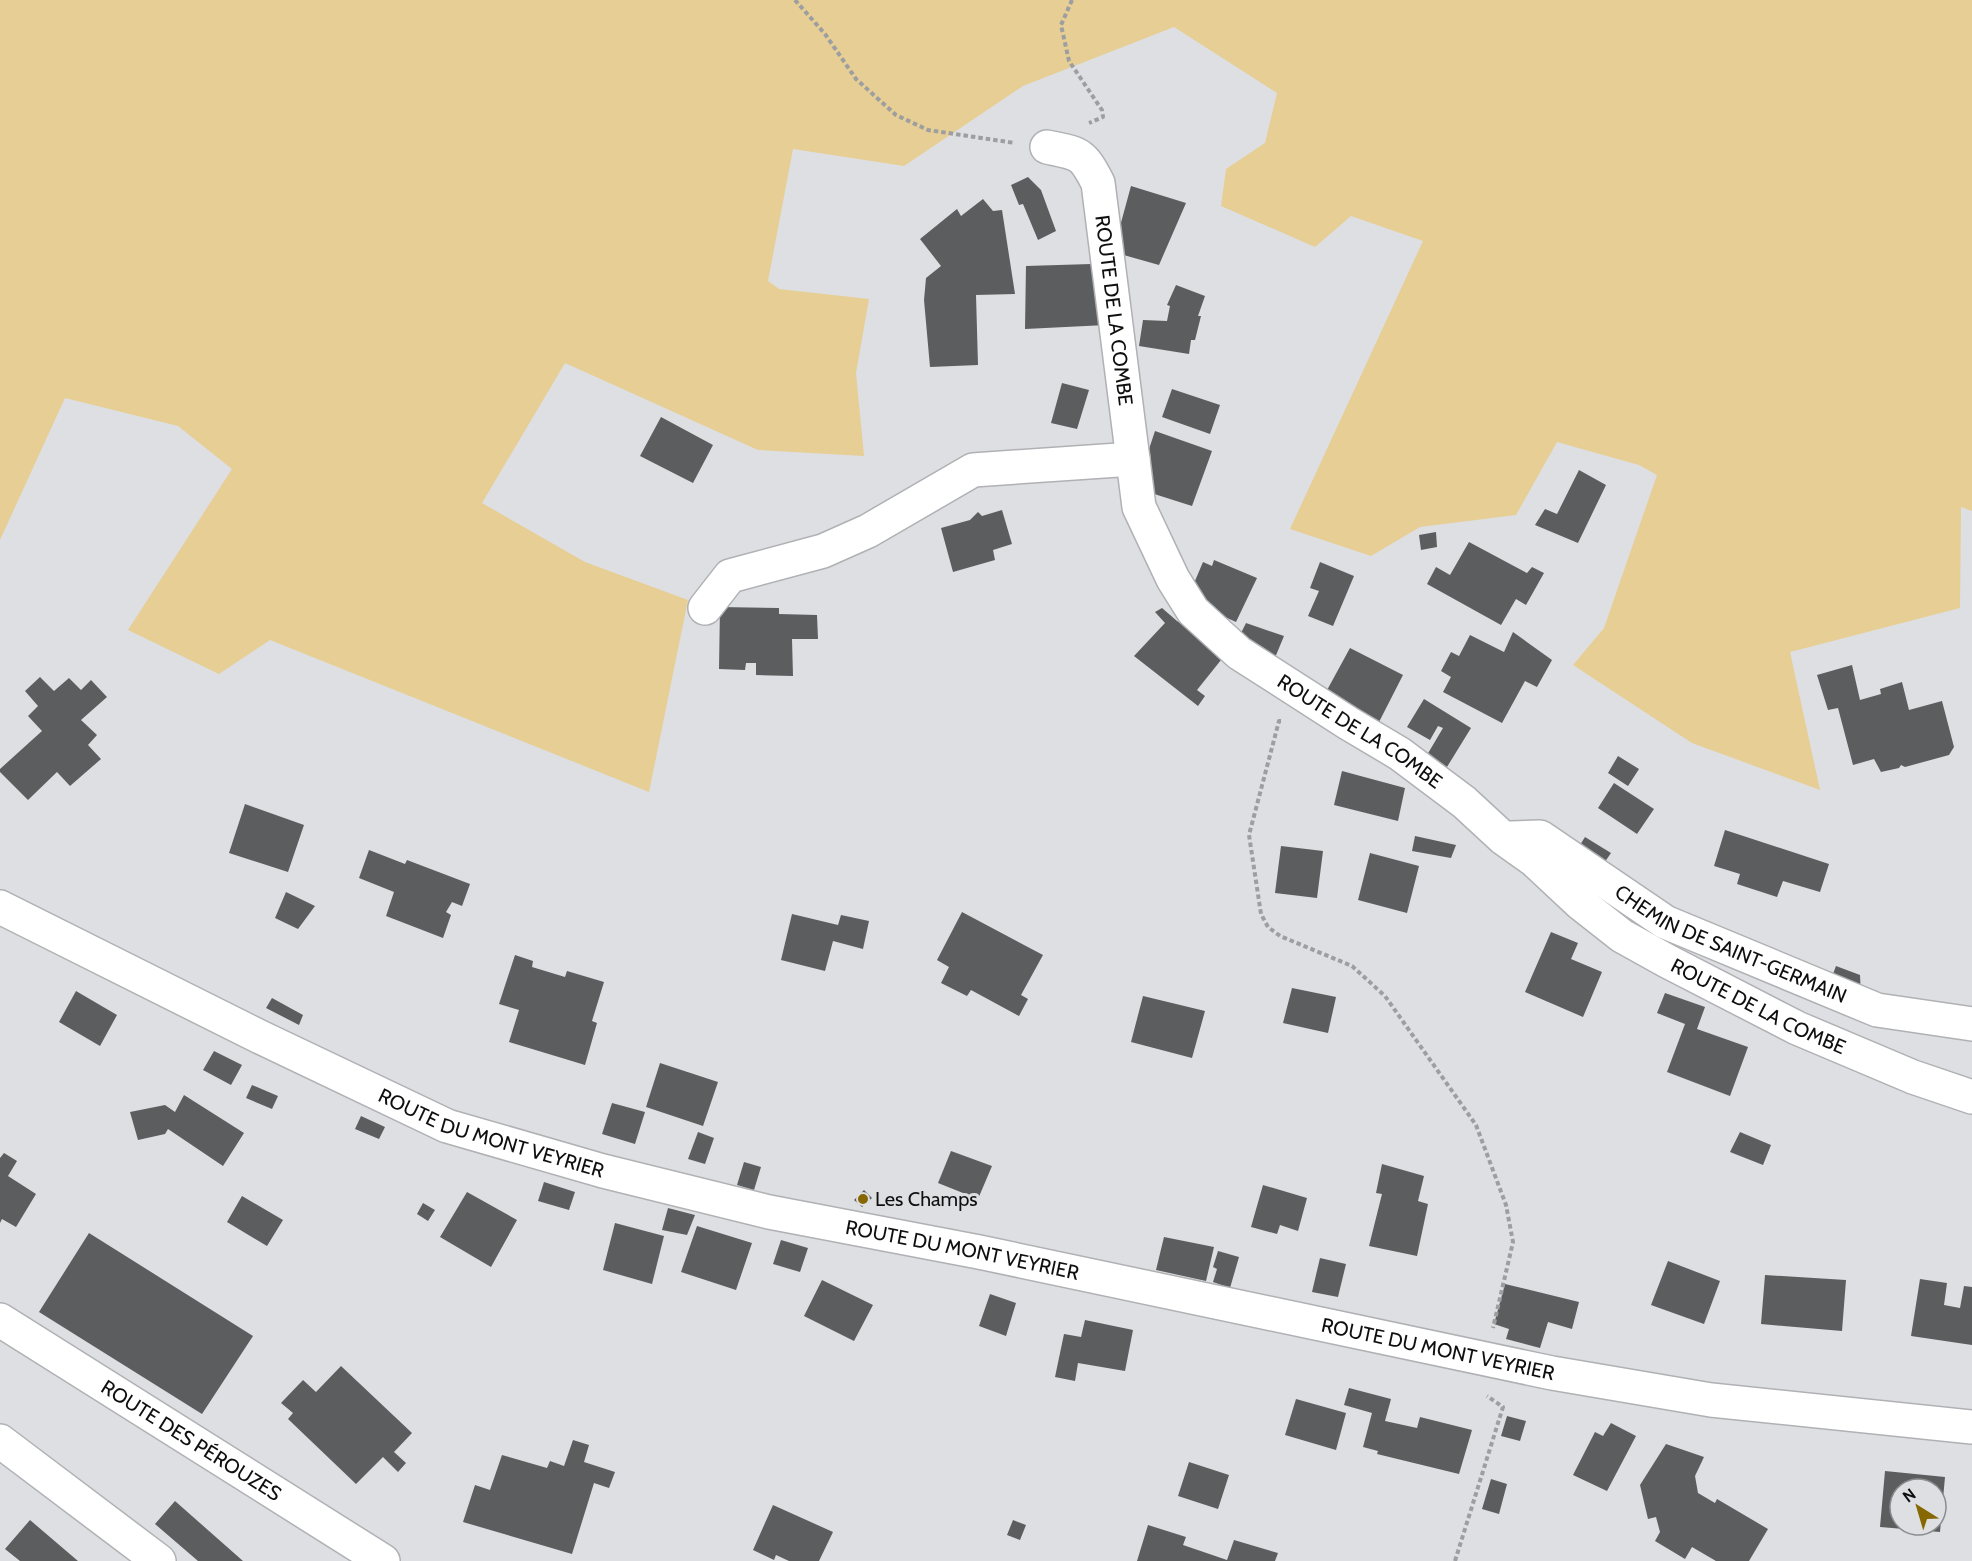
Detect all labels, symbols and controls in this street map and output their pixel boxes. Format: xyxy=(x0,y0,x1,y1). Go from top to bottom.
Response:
street label: ROUTE DE LA COMBE xyxy=(1090,214,1138,407)
street label: ROUTE DE LA COMBE xyxy=(1273,669,1447,794)
street label: CHEMIN DE SAINT-GERMAIN xyxy=(1610,880,1850,1008)
street label: ROUTE DE LA COMBE xyxy=(1667,953,1849,1059)
street label: ROUTE DU MONT VEYRIER xyxy=(375,1083,607,1183)
place label: Les Champs xyxy=(875,1187,978,1211)
marker: Les Champs xyxy=(856,1192,870,1206)
street label: ROUTE DU MONT VEYRIER xyxy=(843,1215,1081,1285)
street label: ROUTE DU MONT VEYRIER xyxy=(1319,1313,1557,1385)
street label: ROUTE DES PÉROUZES xyxy=(97,1375,286,1506)
north arrow xyxy=(1888,1477,1948,1537)
text: N xyxy=(1899,1484,1920,1506)

